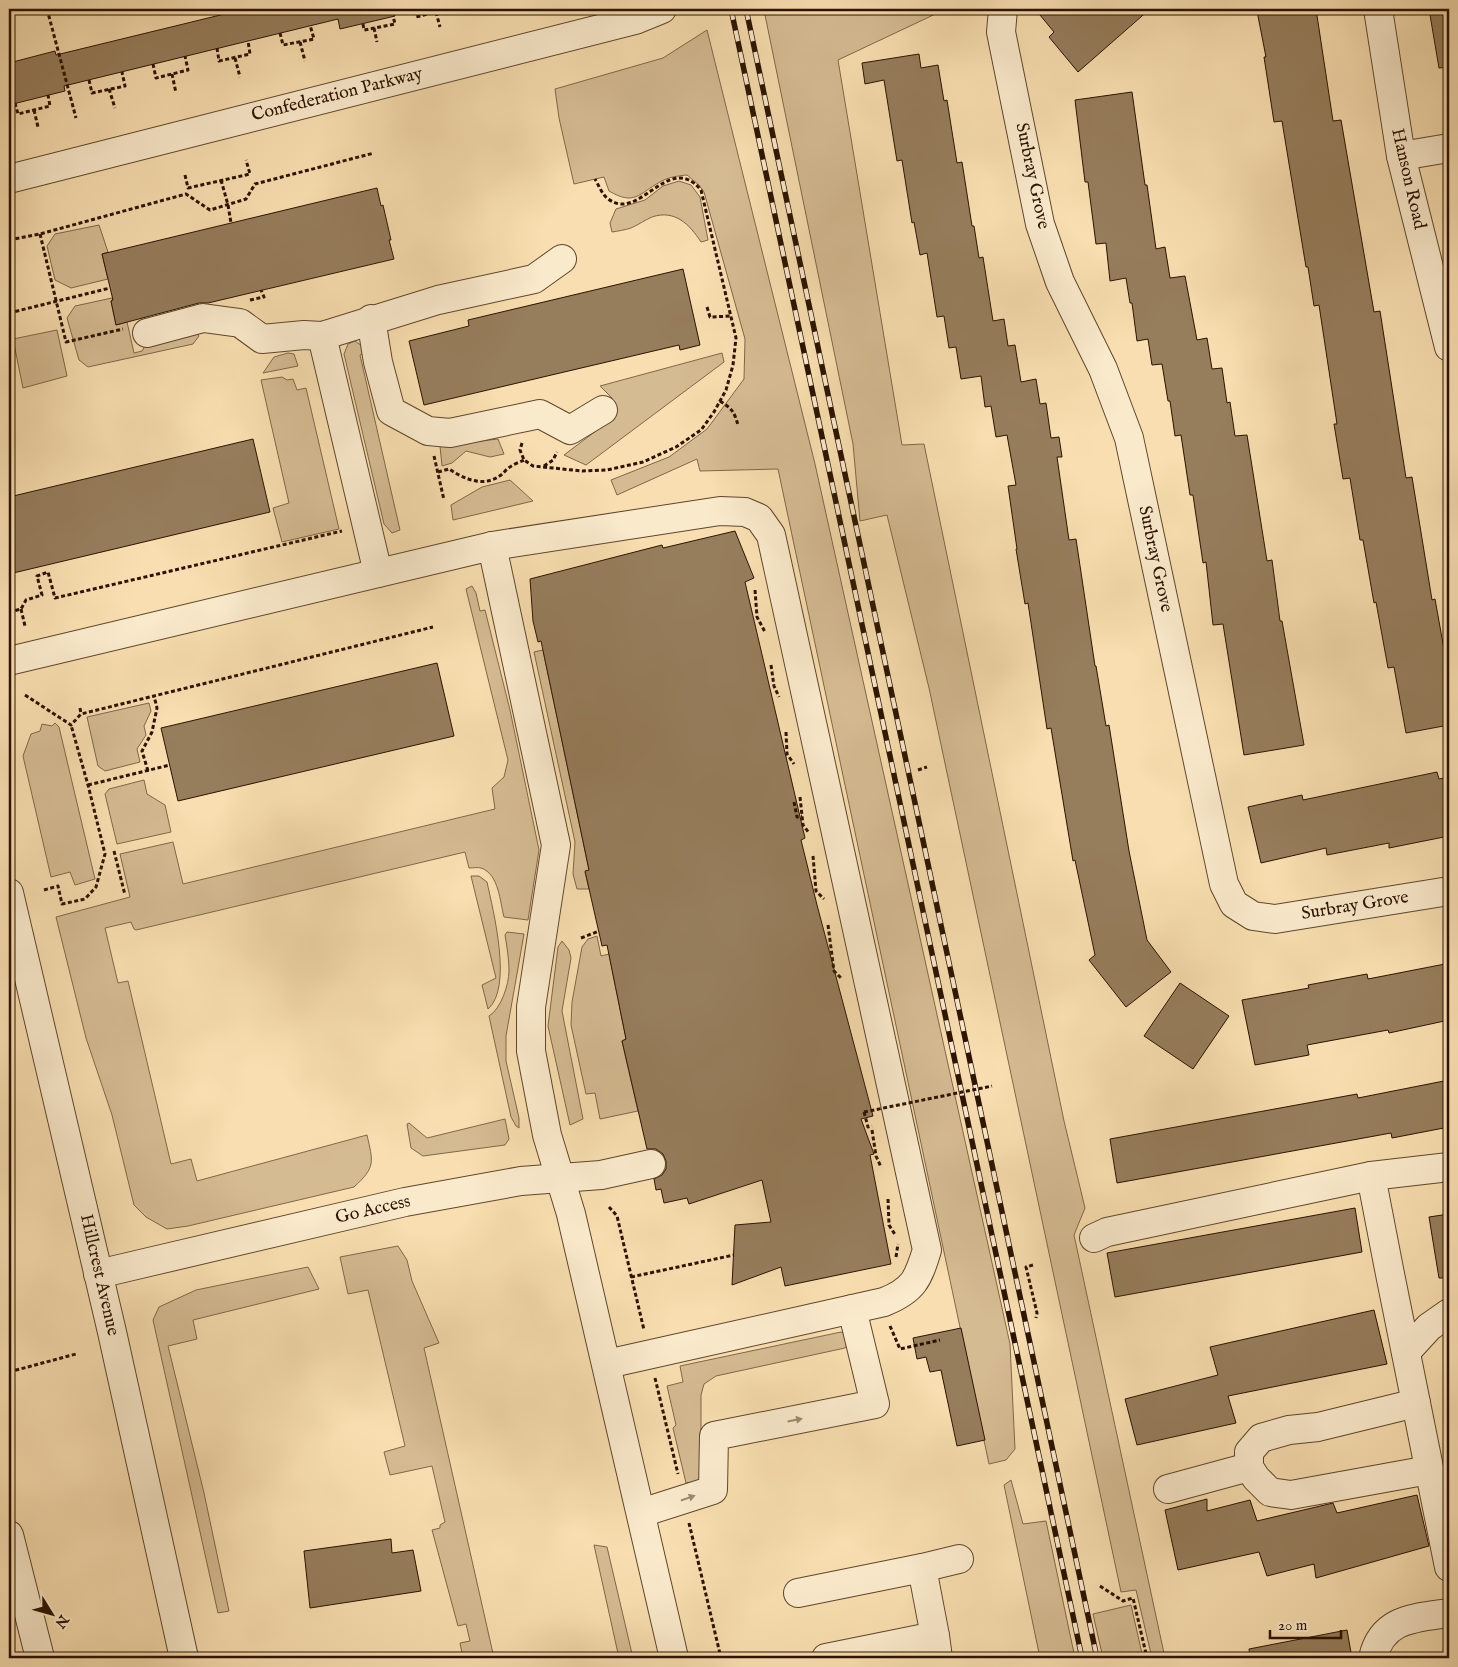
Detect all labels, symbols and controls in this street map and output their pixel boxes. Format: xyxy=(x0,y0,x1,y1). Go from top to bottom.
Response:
street label: Confederation Parkway xyxy=(249,63,425,127)
street label: Surbray Grove xyxy=(1009,121,1055,231)
street label: Hanson Road xyxy=(1385,126,1431,232)
street label: Surbray Grove xyxy=(1132,504,1178,614)
street label: Surbray Grove xyxy=(1300,886,1410,926)
street label: Go Access xyxy=(333,1190,413,1230)
street label: Hillcrest Avenue xyxy=(74,1212,124,1338)
one-way arrow xyxy=(788,1416,803,1424)
one-way arrow xyxy=(680,1494,695,1501)
north arrow xyxy=(28,1590,78,1640)
scale bar xyxy=(1270,1607,1342,1639)
text: N xyxy=(51,1610,73,1631)
text: 20 m xyxy=(1278,1616,1308,1635)

